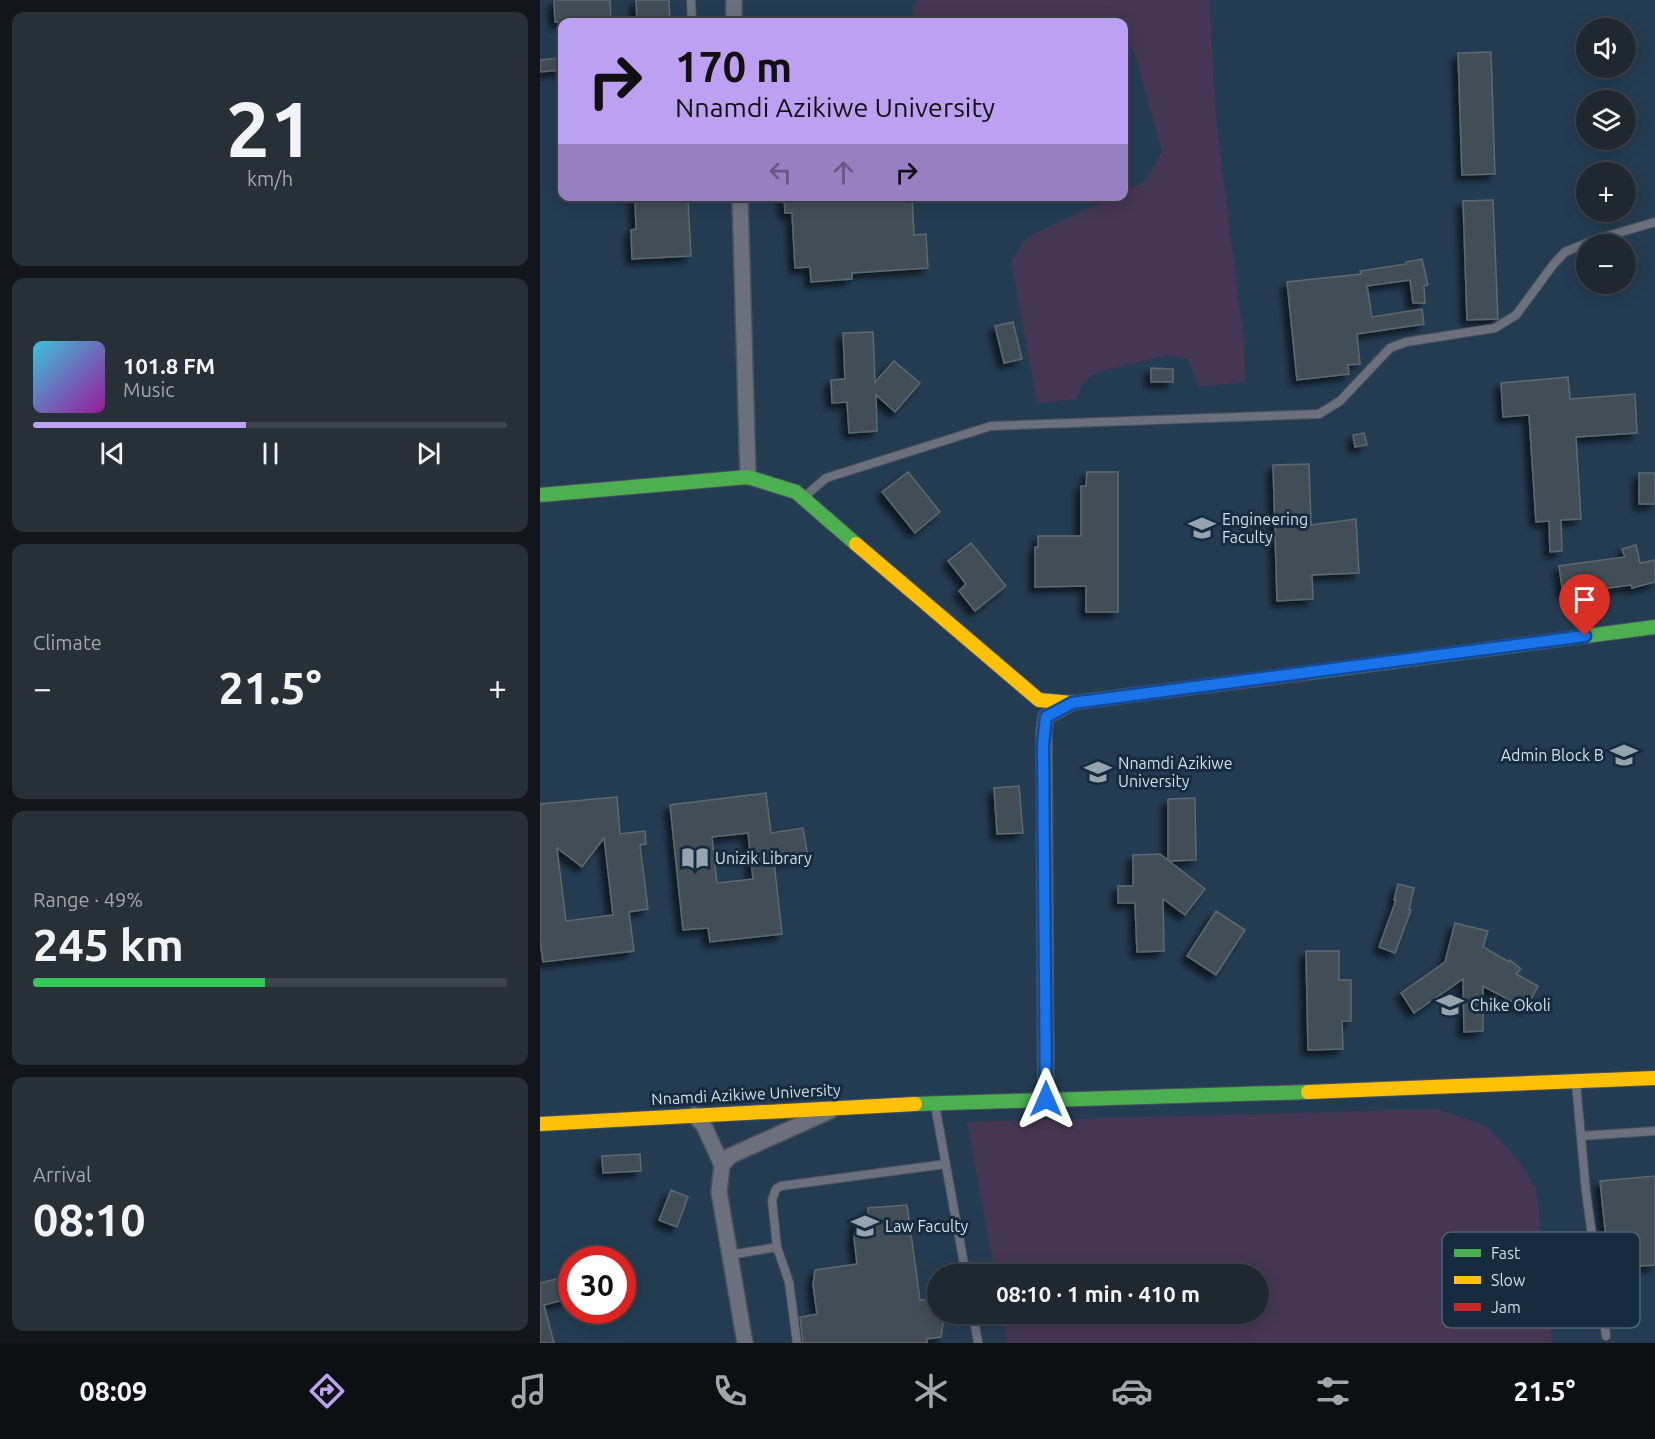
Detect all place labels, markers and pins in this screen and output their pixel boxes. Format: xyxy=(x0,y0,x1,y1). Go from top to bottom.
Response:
place label: Engineering Faculty xyxy=(1222,510,1308,546)
school or university icon: Engineering Faculty xyxy=(1187,513,1217,543)
pin xyxy=(1559,574,1610,636)
school or university icon: Admin Block B xyxy=(1609,740,1639,770)
place label: Admin Block B xyxy=(1501,746,1604,764)
place label: Nnamdi Azikiwe University xyxy=(1118,754,1233,790)
school or university icon: Nnamdi Azikiwe University xyxy=(1083,757,1113,787)
library icon: Unizik Library xyxy=(680,843,710,873)
place label: Unizik Library xyxy=(715,849,812,867)
school or university icon: Chike Okoli xyxy=(1435,990,1465,1020)
place label: Chike Okoli xyxy=(1470,996,1551,1014)
school or university icon: Law Faculty xyxy=(850,1211,880,1241)
place label: Law Faculty xyxy=(885,1217,969,1235)

